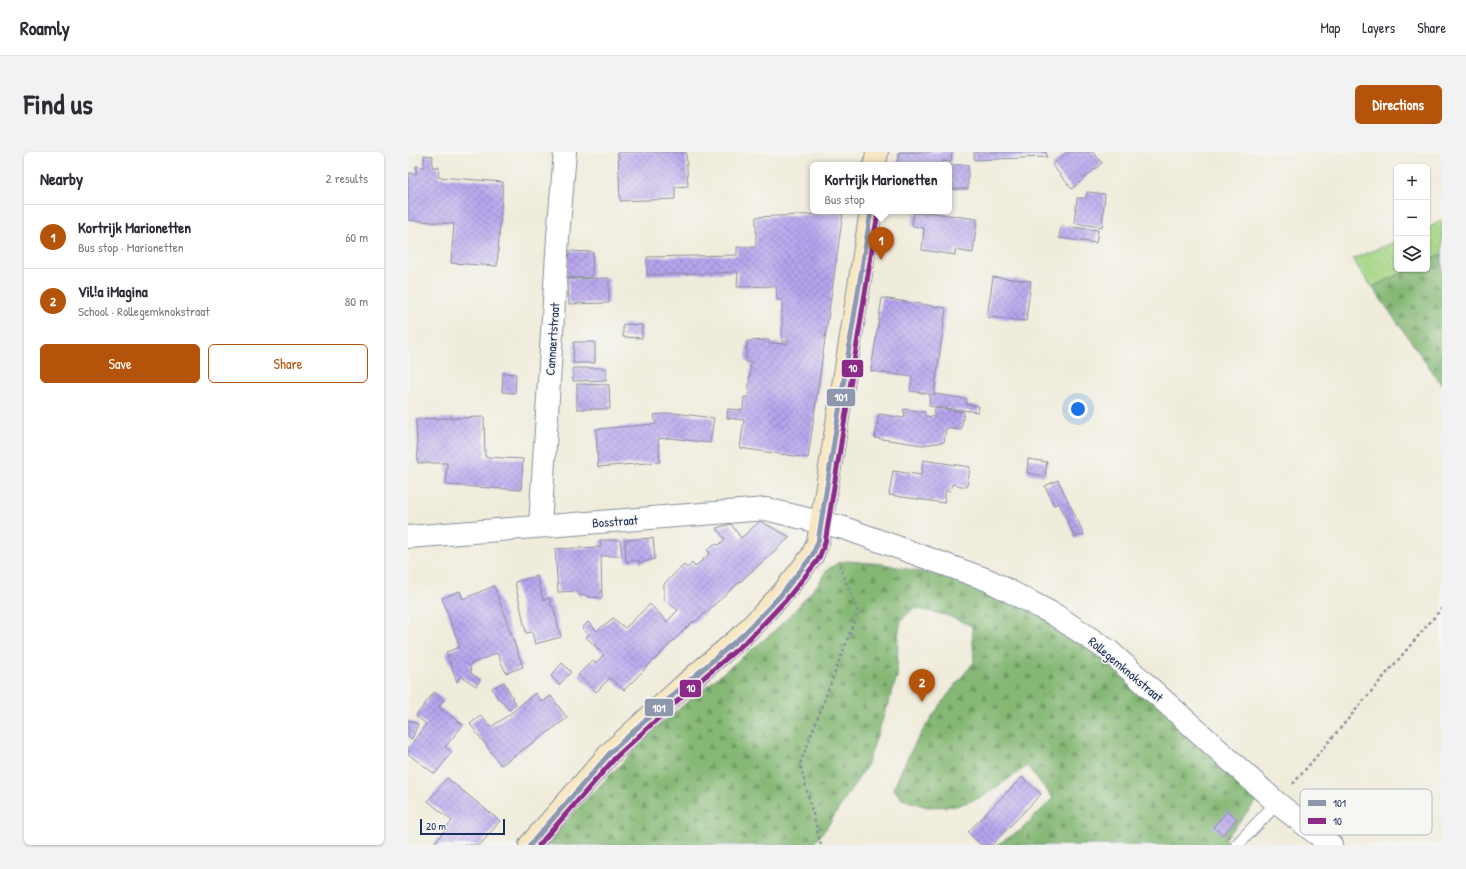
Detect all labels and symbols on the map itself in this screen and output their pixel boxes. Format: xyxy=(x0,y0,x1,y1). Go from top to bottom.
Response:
pin: 1 xyxy=(868,227,894,260)
street label: Cannaertstraat xyxy=(540,302,564,376)
line badge: 10 xyxy=(841,359,864,378)
text: 10 xyxy=(849,361,858,375)
line badge: 101 xyxy=(826,388,856,407)
text: 101 xyxy=(835,390,847,404)
your location xyxy=(1068,399,1088,419)
street label: Bosstraat xyxy=(591,510,639,532)
street label: Rollegemknokstraat xyxy=(1085,632,1168,706)
pin: 2 xyxy=(909,669,935,702)
line badge: 10 xyxy=(679,679,702,698)
text: 10 xyxy=(687,681,696,695)
line badge: 101 xyxy=(644,698,674,717)
text: 101 xyxy=(653,701,665,715)
legend xyxy=(1300,789,1432,835)
text: 101 xyxy=(1333,796,1346,810)
text: 10 xyxy=(1333,814,1342,828)
scale bar xyxy=(420,817,505,836)

